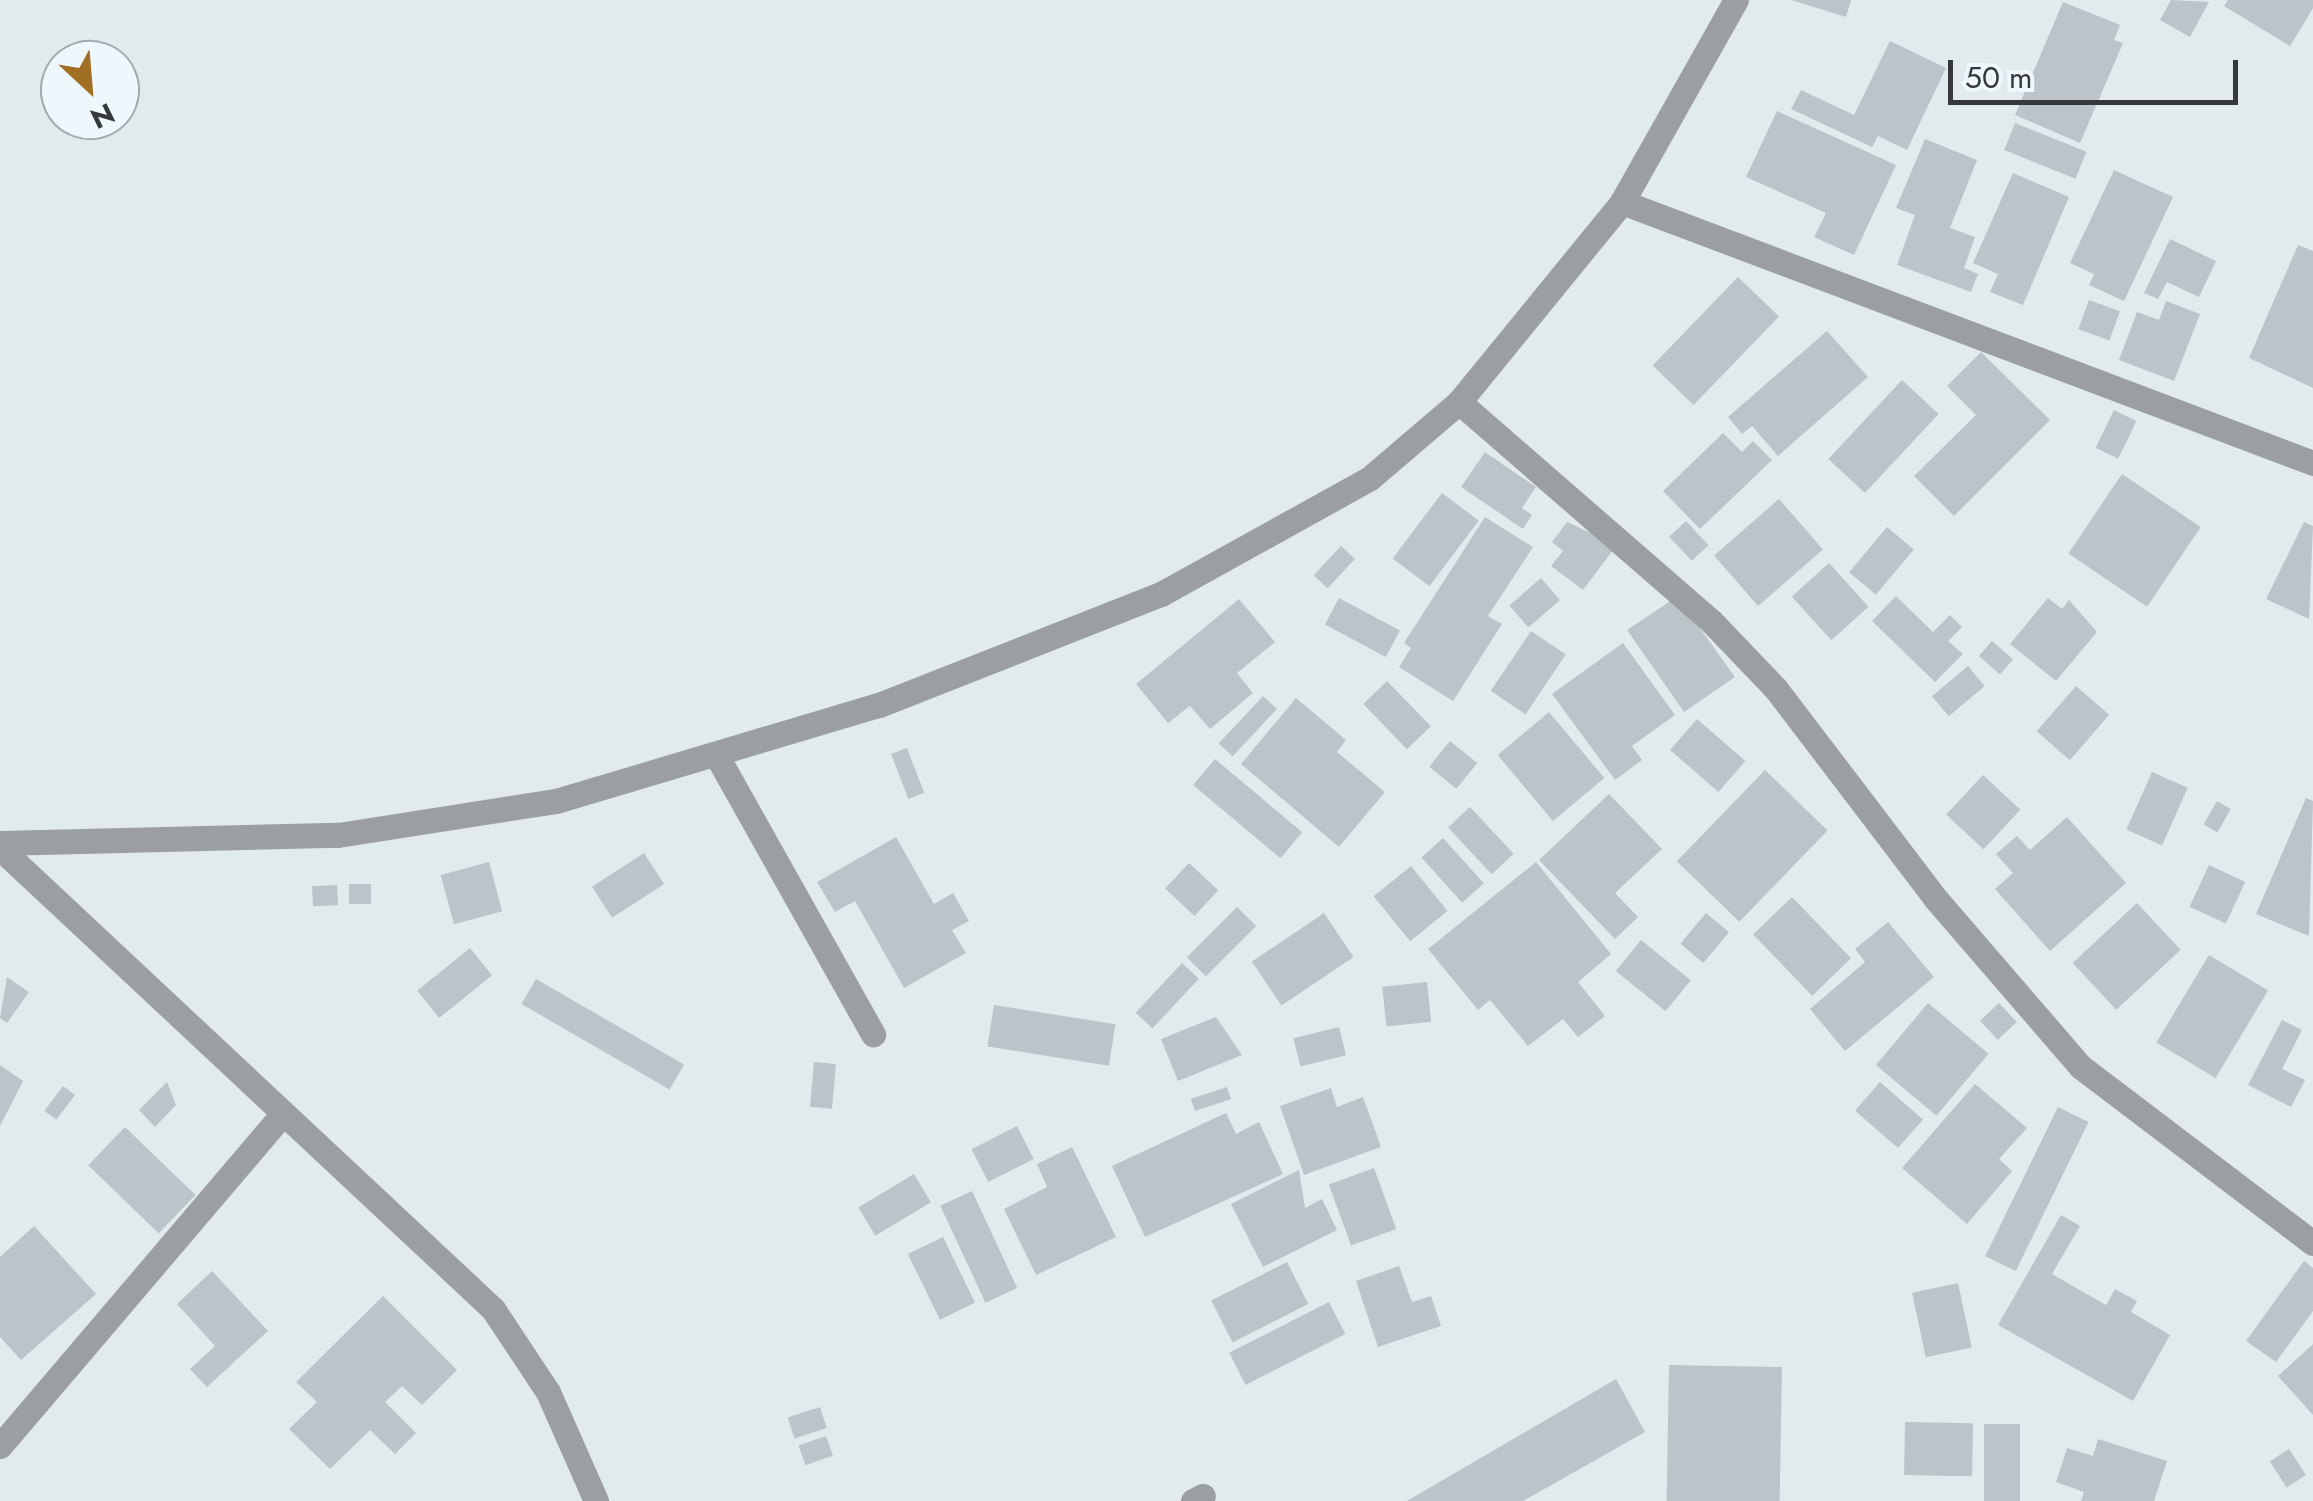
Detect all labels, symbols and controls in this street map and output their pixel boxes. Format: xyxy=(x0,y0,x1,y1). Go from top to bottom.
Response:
north arrow xyxy=(40,40,140,140)
scale bar xyxy=(1953,40,2243,102)
text: 50 m xyxy=(1965,56,2032,99)
text: N xyxy=(84,92,121,139)

